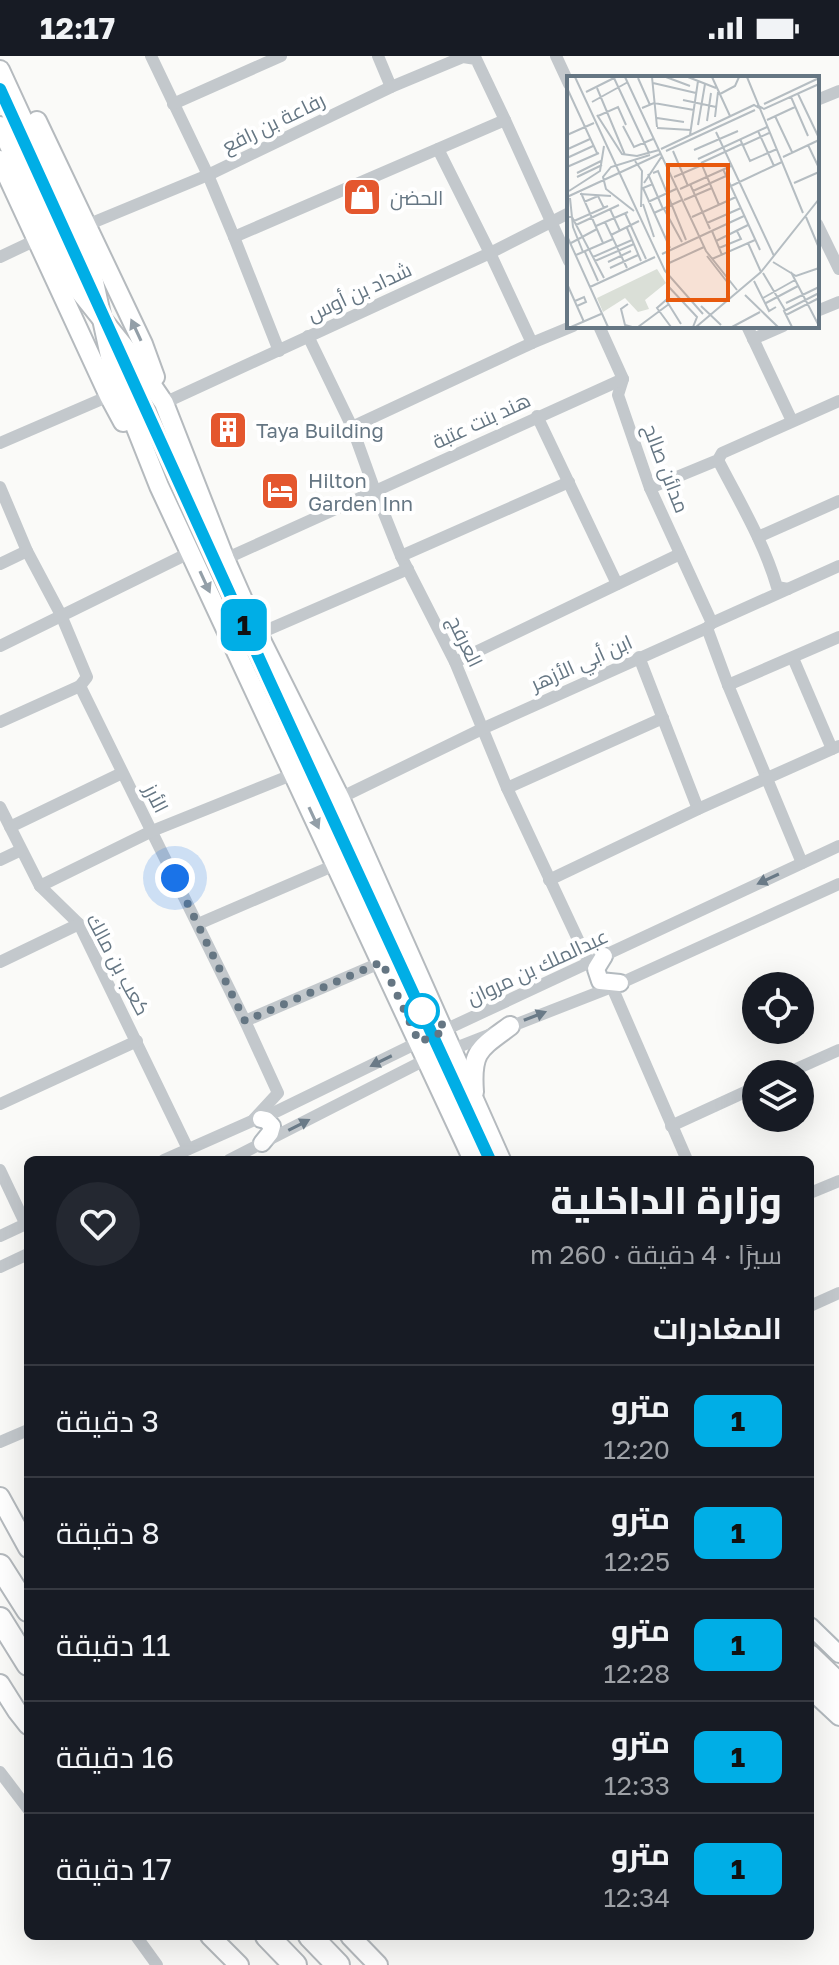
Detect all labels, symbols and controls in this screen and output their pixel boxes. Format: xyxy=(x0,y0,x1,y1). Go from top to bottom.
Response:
text: 12:17 xyxy=(40,10,115,46)
inset map xyxy=(567,76,819,328)
street label: رفاعة بن رافع xyxy=(218,87,330,160)
shop icon: الحضن xyxy=(341,176,383,218)
place label: الحضن xyxy=(390,185,443,211)
street label: شداد بن أوس xyxy=(303,256,416,327)
one-way arrow xyxy=(129,318,143,341)
street label: هند بنت عتبة xyxy=(428,387,534,453)
building icon: Taya Building xyxy=(207,409,249,451)
place label: Taya Building xyxy=(256,418,384,442)
street label: مدائن صالح xyxy=(636,420,695,517)
place label: Hilton Garden Inn xyxy=(308,468,413,515)
hotel icon: Hilton Garden Inn xyxy=(259,470,301,512)
one-way arrow xyxy=(198,570,212,594)
line badge: 1 xyxy=(218,599,270,651)
text: 1 xyxy=(237,608,251,641)
street label: العرفج xyxy=(441,611,489,672)
street label: ابن أبي الأزهر xyxy=(526,629,637,700)
street label: الأرز xyxy=(138,779,174,817)
one-way arrow xyxy=(307,806,321,830)
your location xyxy=(155,858,195,898)
one-way arrow xyxy=(757,872,780,886)
street label: كعب بن مالك xyxy=(80,909,156,1020)
street label: عبدالملك بن مروان xyxy=(463,923,612,1011)
map controls xyxy=(742,972,814,1132)
button: locate xyxy=(742,972,814,1044)
unlabelled marker xyxy=(405,994,439,1028)
one-way arrow xyxy=(523,1009,547,1022)
one-way arrow xyxy=(369,1054,392,1067)
button: layers xyxy=(742,1060,814,1132)
one-way arrow xyxy=(287,1118,310,1131)
text: وزارة الداخلية xyxy=(551,1177,782,1222)
button: heart xyxy=(56,1182,140,1266)
text: سيرًا · 4 دقيقة · 260 m xyxy=(530,1239,782,1270)
text: المغادرات xyxy=(653,1310,782,1346)
text: مترو xyxy=(611,1388,670,1424)
text: 3 دقيقة xyxy=(56,1403,159,1439)
text: 1 xyxy=(731,1404,745,1437)
text: 12:20 xyxy=(603,1434,670,1465)
text: مترو xyxy=(611,1500,670,1536)
text: 8 دقيقة xyxy=(56,1515,160,1551)
text: 1 xyxy=(731,1516,745,1549)
text: 12:25 xyxy=(604,1546,670,1577)
text: مترو xyxy=(611,1612,670,1648)
text: 11 دقيقة xyxy=(56,1627,171,1663)
text: 1 xyxy=(731,1628,745,1661)
text: 12:28 xyxy=(604,1658,670,1689)
text: مترو xyxy=(611,1724,670,1760)
text: 16 دقيقة xyxy=(56,1739,174,1775)
text: 1 xyxy=(731,1740,745,1773)
text: 12:33 xyxy=(604,1770,670,1801)
text: مترو xyxy=(611,1836,670,1872)
text: 17 دقيقة xyxy=(56,1851,172,1887)
text: 1 xyxy=(731,1852,745,1885)
text: 12:34 xyxy=(603,1882,670,1913)

